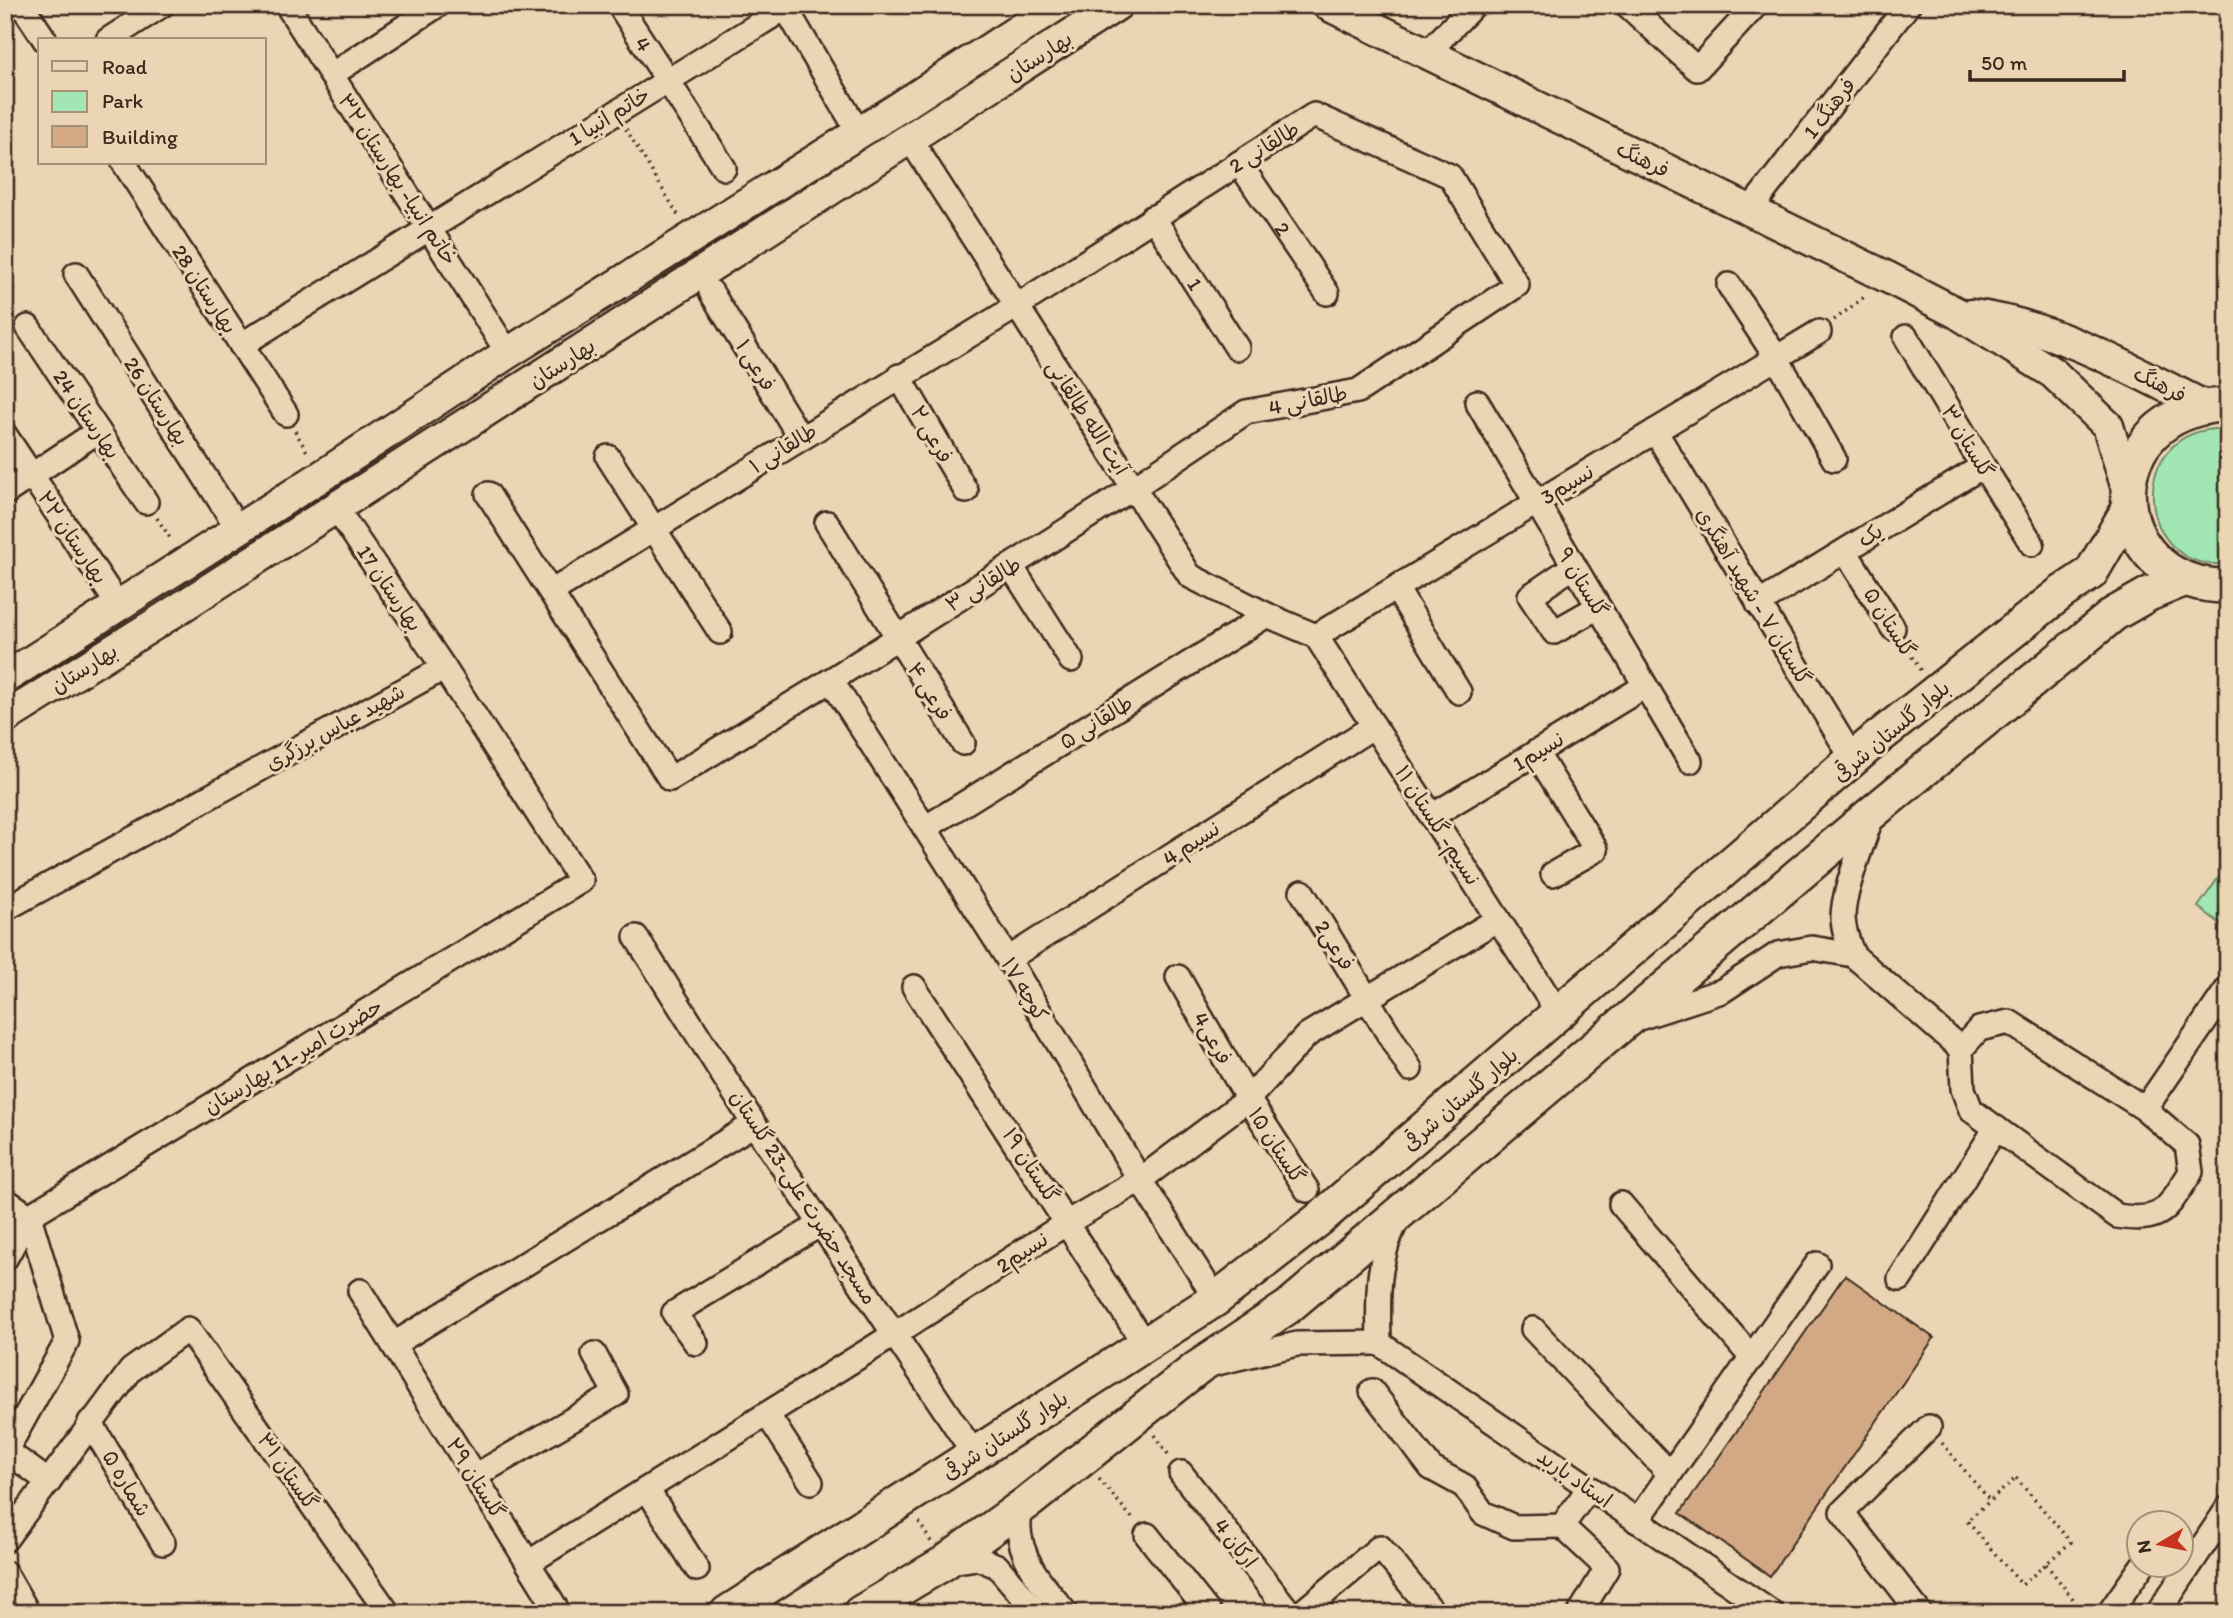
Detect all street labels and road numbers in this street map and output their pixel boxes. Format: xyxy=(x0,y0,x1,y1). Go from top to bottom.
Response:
street label: بهارستان xyxy=(1001,25,1077,87)
street label: 4 xyxy=(630,32,658,56)
street label: فرهنگ 1 xyxy=(1798,73,1860,143)
street label: خاتم انبیا 1 xyxy=(564,81,656,154)
street label: خاتم انبیا- بهارستان ۳۲ xyxy=(330,89,463,272)
street label: طالقانی 2 xyxy=(1224,116,1305,180)
street label: فرهنگ xyxy=(1612,136,1674,182)
street label: 2 xyxy=(1270,217,1297,240)
street label: بهارستان 28 xyxy=(166,240,243,339)
street label: 1 xyxy=(1182,273,1209,295)
street label: بهارستان xyxy=(524,332,600,394)
street label: فرعی ۱ xyxy=(729,335,781,396)
street label: بهارستان 26 xyxy=(118,352,195,451)
street label: آیت الله طالقانی xyxy=(1040,355,1135,481)
street label: فرهنگ xyxy=(2129,360,2191,408)
street label: بهارستان 24 xyxy=(47,365,126,464)
street label: طالقانی 4 xyxy=(1266,380,1350,422)
street label: گلستان ۳ xyxy=(1937,400,1999,482)
street label: فرعی ۲ xyxy=(904,401,958,468)
street label: طالقانی ۱ xyxy=(745,418,822,480)
street label: نسیم3 xyxy=(1536,459,1600,513)
street label: بهارستان ۲۲ xyxy=(32,486,113,589)
street label: گلستان ۷ - شهید آهنگری xyxy=(1691,503,1817,689)
street label: یک xyxy=(1853,518,1887,552)
street label: بهارستان 17 xyxy=(351,540,428,636)
street label: گلستان ۹ xyxy=(1553,543,1613,621)
street label: طالقانی ۳ xyxy=(941,551,1026,619)
street label: گلستان ۵ xyxy=(1859,582,1921,662)
street label: بهارستان xyxy=(46,638,122,699)
street label: فرعی ۴ xyxy=(901,657,958,726)
street label: بلوار گلستان شرقی xyxy=(1827,675,1955,788)
street label: شهید عباس برزگری xyxy=(261,678,409,776)
street label: طالقانی ۵ xyxy=(1055,690,1138,756)
street label: نسیم1 xyxy=(1508,726,1570,779)
street label: نسیم- گلستان ۱۱ xyxy=(1387,760,1486,892)
street label: نسیم 4 xyxy=(1158,815,1226,874)
street label: فرعی2 xyxy=(1308,915,1360,976)
street label: کوچه ۱۷ xyxy=(995,953,1054,1026)
street label: حضرت امیر-11 بهارستان xyxy=(199,993,387,1120)
street label: فرعی4 xyxy=(1187,1007,1238,1070)
street label: بلوار گلستان شرقی xyxy=(1397,1042,1524,1157)
street label: مسجد حضرت علی-23 گلستان xyxy=(724,1085,883,1310)
street label: گلستان ۱۵ xyxy=(1243,1102,1311,1188)
street label: گلستان ۱۹ xyxy=(998,1123,1064,1207)
street label: نسیم2 xyxy=(991,1226,1055,1281)
street label: بلوار گلستان شرقی xyxy=(937,1385,1073,1486)
street label: گلستان ۳۱ xyxy=(252,1428,324,1514)
street label: گلستان ۲۹ xyxy=(441,1433,511,1523)
street label: استاد باربد xyxy=(1532,1443,1617,1514)
street label: شماره ۵ xyxy=(97,1445,157,1521)
street label: ارکان 4 xyxy=(1209,1513,1263,1573)

